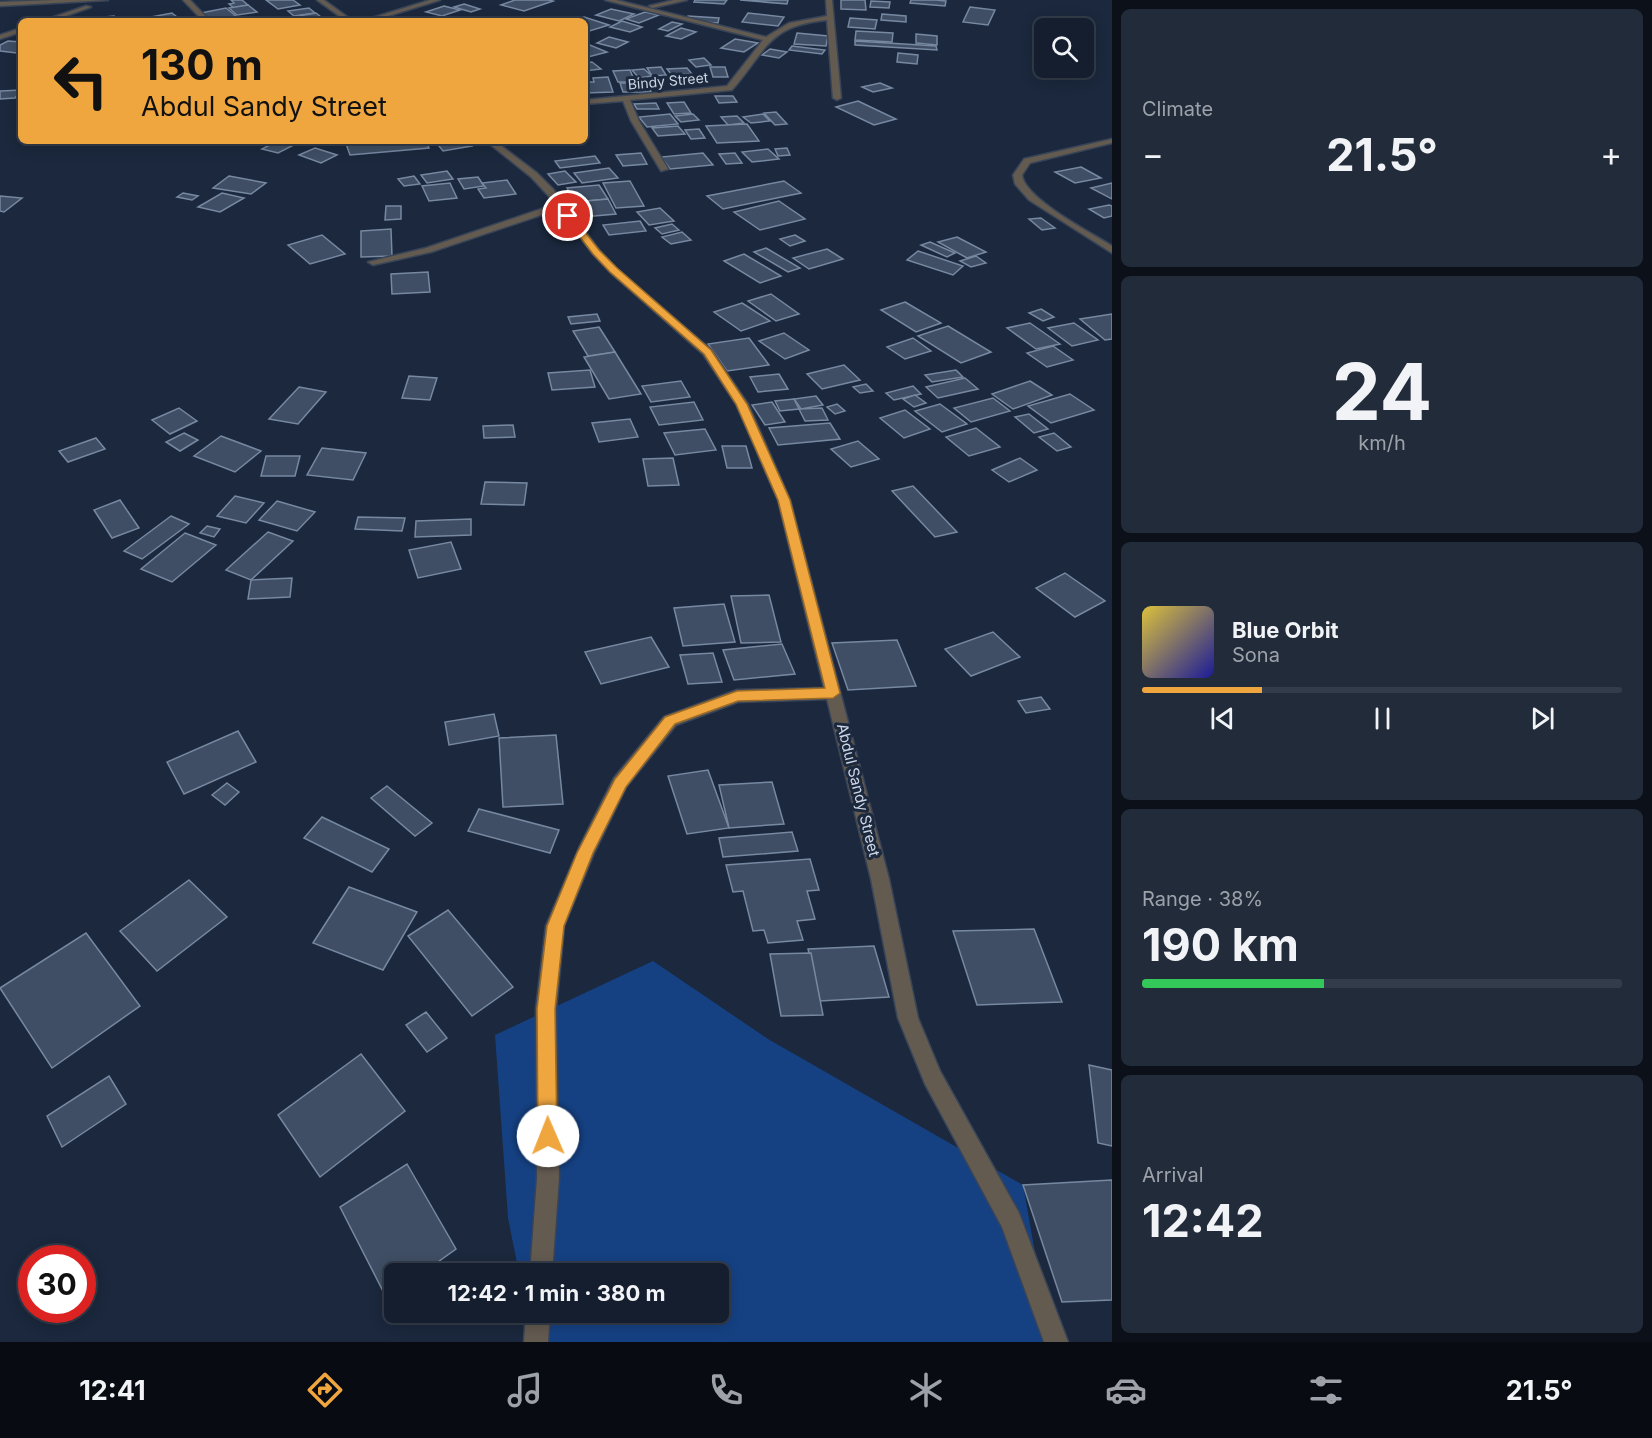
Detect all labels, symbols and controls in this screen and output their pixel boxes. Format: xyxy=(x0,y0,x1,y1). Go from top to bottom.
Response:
map controls xyxy=(1034,18,1094,78)
button: search xyxy=(1034,18,1094,78)
text: 130 m xyxy=(141,39,263,90)
icon: left xyxy=(42,42,120,120)
street label: Bindy Street xyxy=(627,68,709,92)
text: Abdul Sandy Street xyxy=(141,90,387,123)
text: Climate xyxy=(1142,97,1213,121)
text: 21.5° xyxy=(1326,127,1438,182)
text: − xyxy=(1142,134,1164,174)
text: + xyxy=(1600,134,1622,174)
pin xyxy=(542,190,593,241)
icon: arrive xyxy=(551,199,584,232)
text: 24 xyxy=(1332,344,1432,439)
text: km/h xyxy=(1358,431,1406,455)
text: Blue Orbit xyxy=(1232,617,1339,643)
text: Sona xyxy=(1232,643,1280,667)
icon: previous xyxy=(1206,702,1239,735)
icon: pause xyxy=(1366,702,1399,735)
icon: next xyxy=(1526,702,1559,735)
street label: Abdul Sandy Street xyxy=(833,721,884,859)
text: Range · 38% xyxy=(1142,887,1263,911)
text: 190 km xyxy=(1142,917,1299,972)
position arrow xyxy=(516,1104,580,1168)
text: Arrival xyxy=(1142,1163,1204,1187)
text: 12:42 xyxy=(1142,1193,1264,1248)
speed limit sign: 30 xyxy=(18,1245,96,1323)
text: 12:42 · 1 min · 380 m xyxy=(447,1280,666,1306)
icon: directions xyxy=(304,1369,346,1411)
icon: music xyxy=(504,1369,546,1411)
icon: phone xyxy=(705,1369,747,1411)
icon: climate xyxy=(905,1369,947,1411)
icon: car xyxy=(1105,1369,1147,1411)
icon: filters xyxy=(1305,1369,1347,1411)
text: 12:41 xyxy=(79,1374,146,1407)
text: 21.5° xyxy=(1506,1374,1573,1407)

